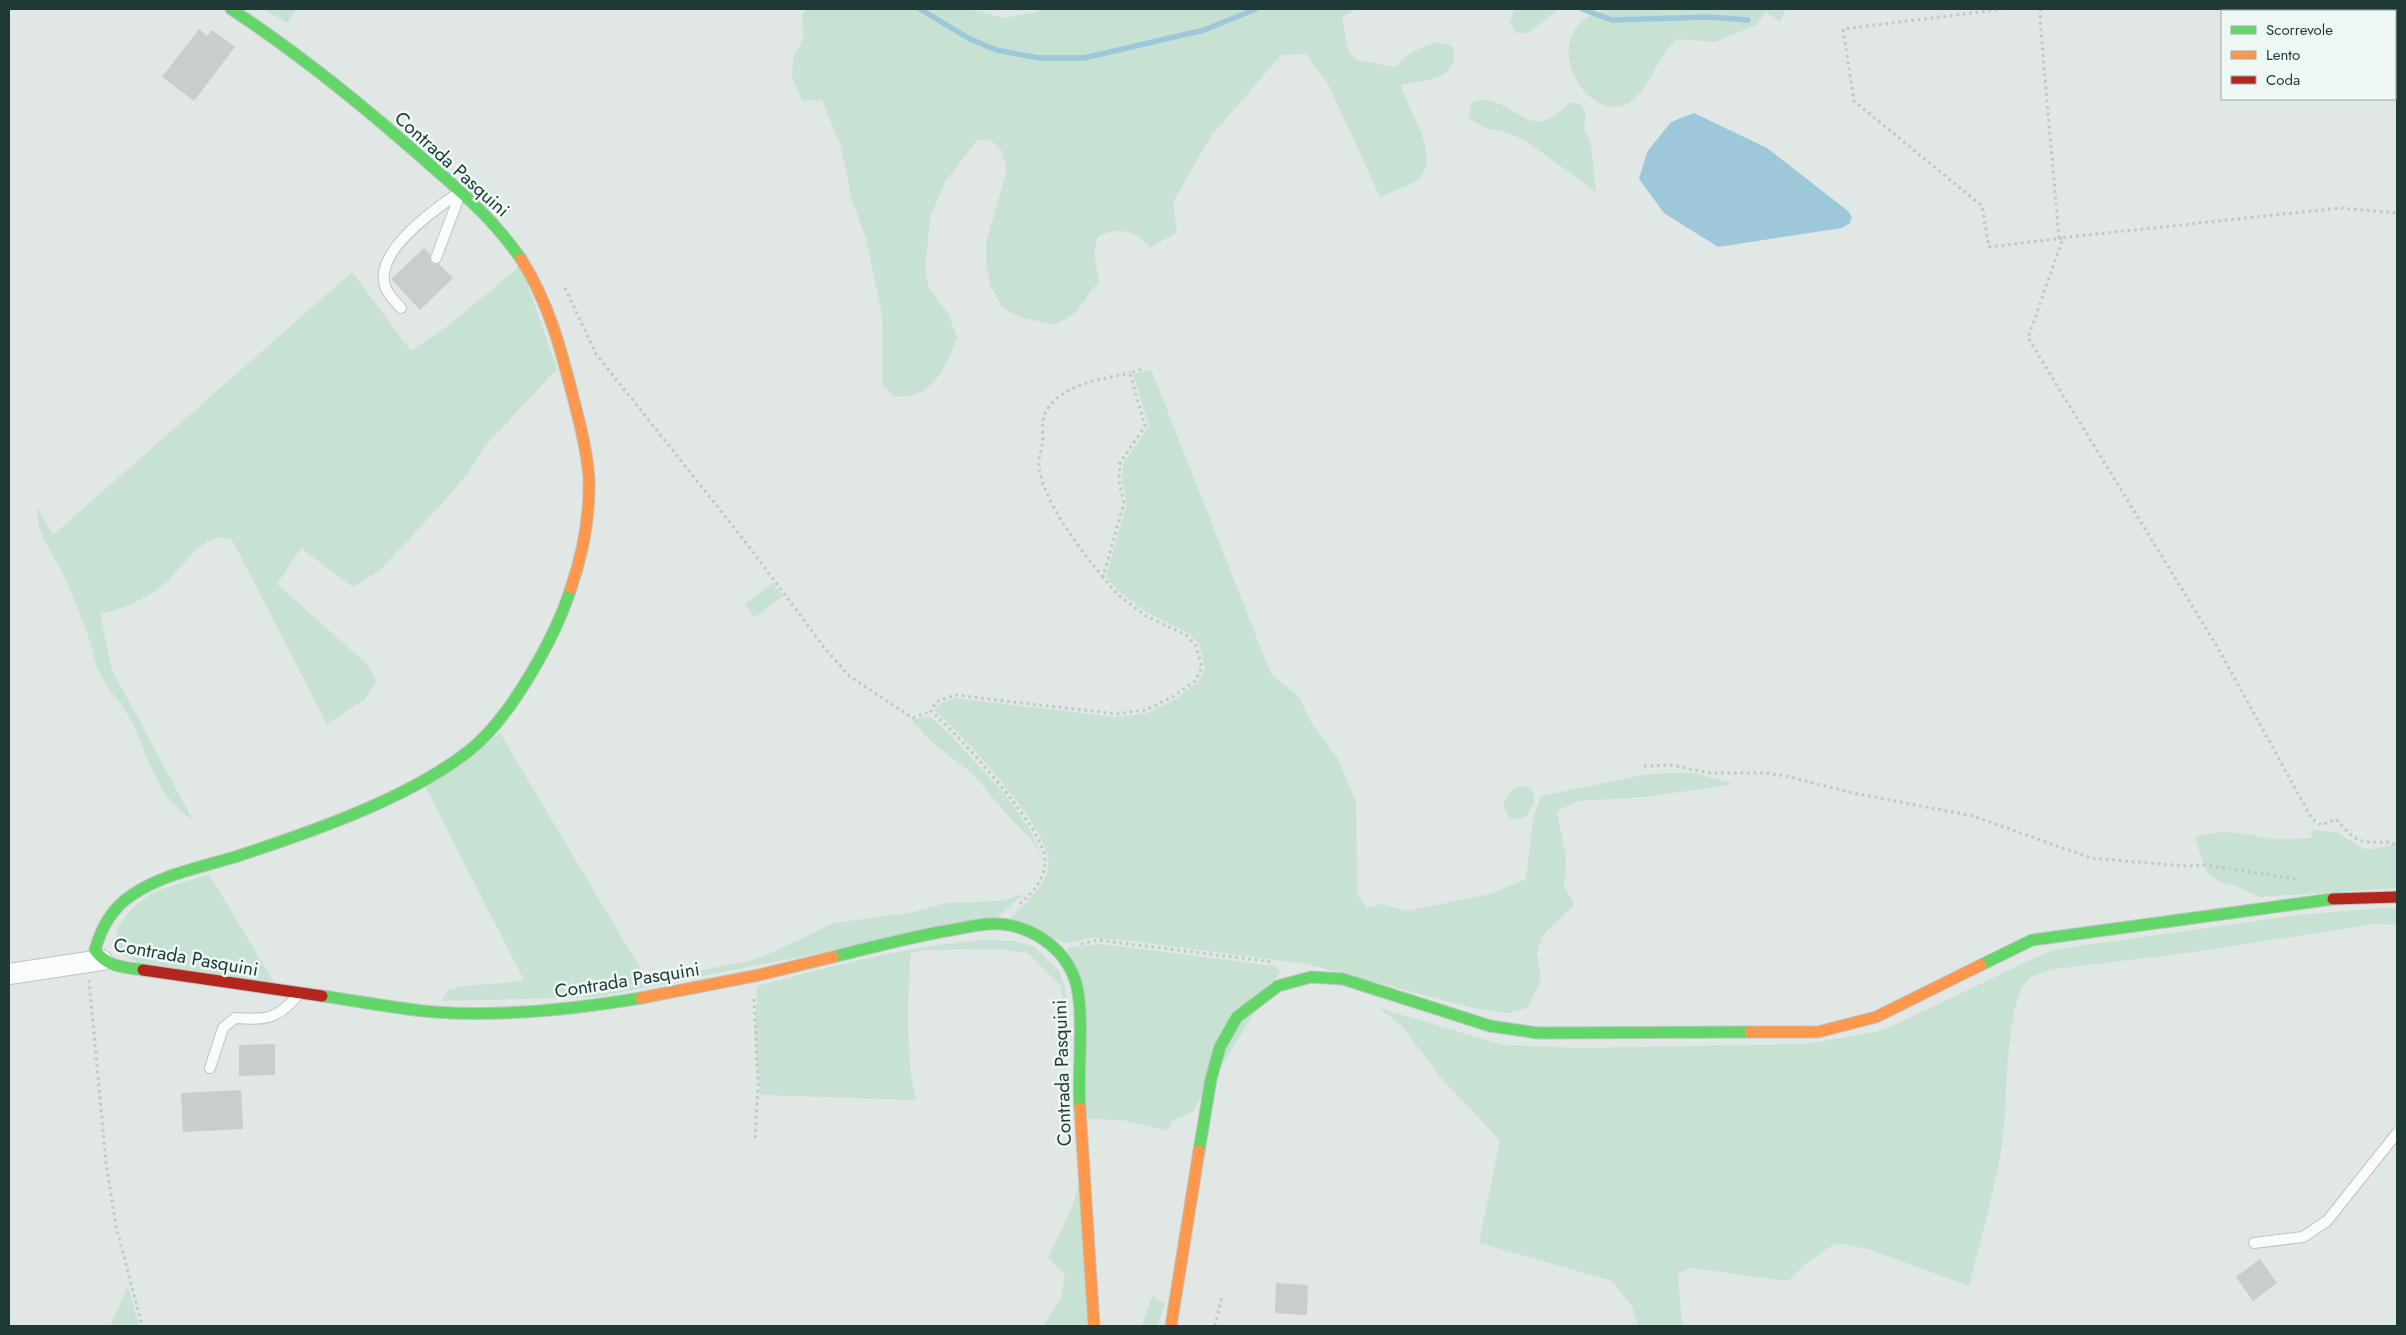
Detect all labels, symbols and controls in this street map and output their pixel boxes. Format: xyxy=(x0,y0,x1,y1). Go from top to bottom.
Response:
legend xyxy=(2221,10,2396,100)
text: Scorrevole xyxy=(2266,19,2333,41)
text: Lento xyxy=(2266,44,2300,66)
text: Coda xyxy=(2266,69,2300,91)
street label: Contrada Pasquini xyxy=(389,105,515,223)
street label: Contrada Pasquini xyxy=(111,931,261,983)
street label: Contrada Pasquini xyxy=(553,955,701,1005)
street label: Contrada Pasquini xyxy=(1046,999,1078,1147)

